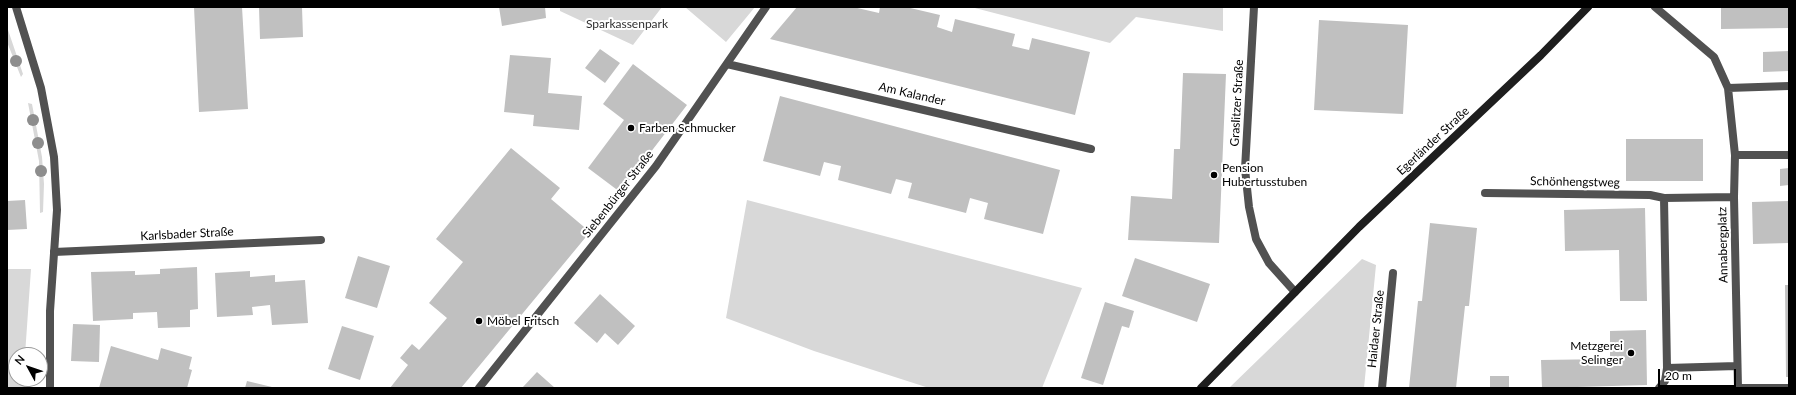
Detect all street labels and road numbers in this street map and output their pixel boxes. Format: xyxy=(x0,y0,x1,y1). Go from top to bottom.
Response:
street label: Graslitzer Straße xyxy=(1228,59,1246,147)
street label: Am Kalander xyxy=(877,79,947,109)
street label: Egerländer Straße xyxy=(1394,104,1472,178)
street label: Siebenbürger Straße xyxy=(579,147,657,241)
street label: Schönhengstweg xyxy=(1530,174,1620,190)
street label: Annabergplatz xyxy=(1715,207,1731,283)
street label: Karlsbader Straße xyxy=(140,224,234,244)
street label: Haidaer Straße xyxy=(1365,289,1387,369)

